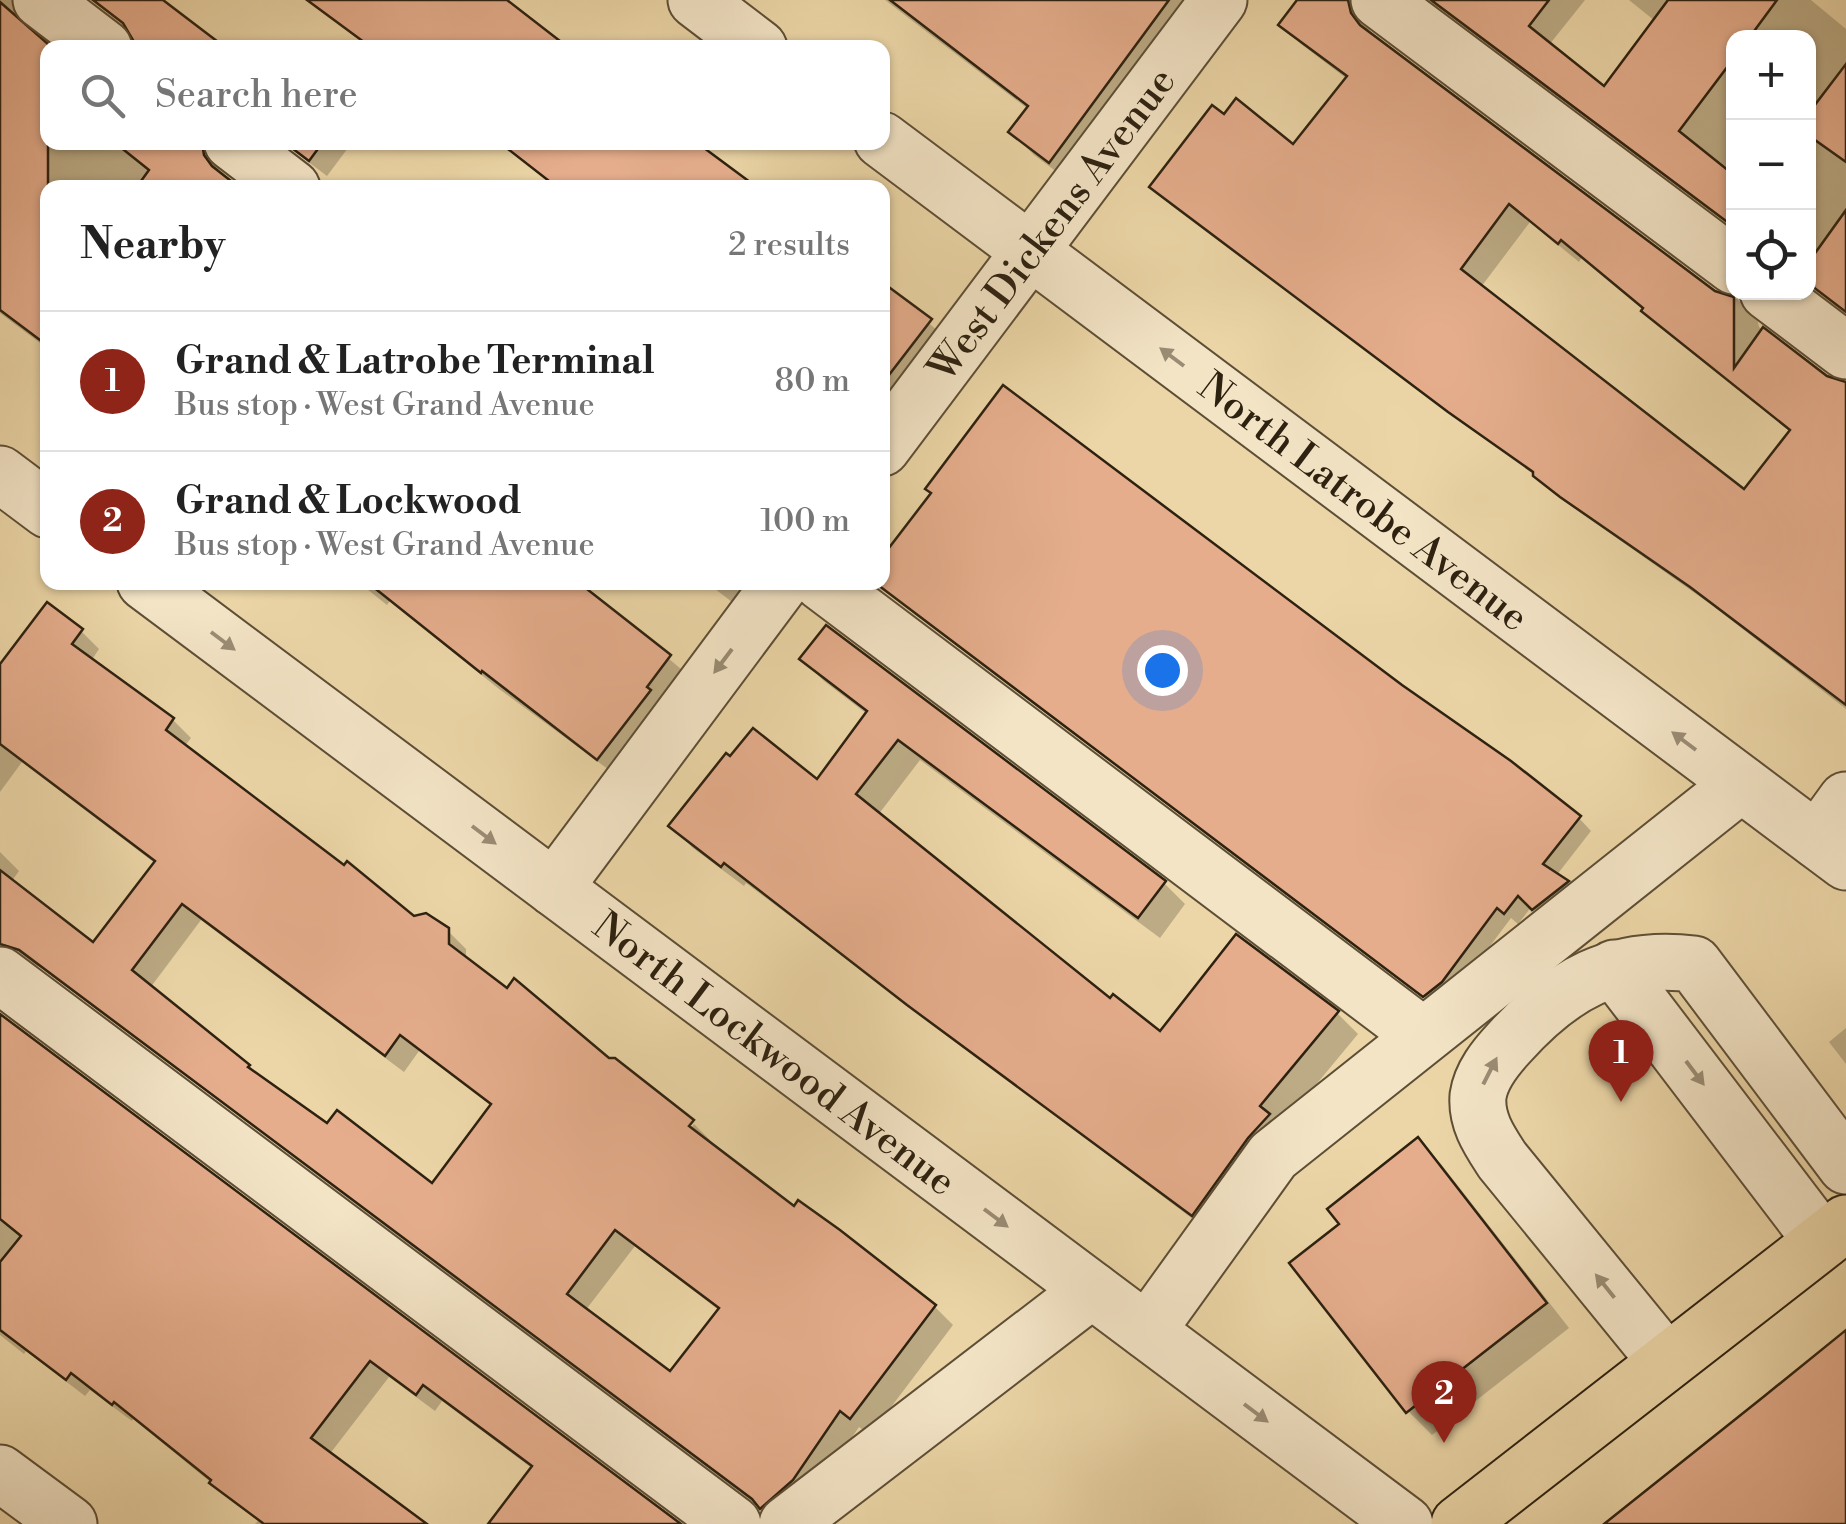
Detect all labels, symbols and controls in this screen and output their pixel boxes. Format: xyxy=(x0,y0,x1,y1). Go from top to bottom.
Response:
map controls xyxy=(1726,30,1816,300)
button: + xyxy=(1726,30,1816,120)
search box xyxy=(40,40,890,150)
street label: West Dickens Avenue xyxy=(917,58,1187,394)
icon: search xyxy=(75,68,130,123)
text: Search here xyxy=(155,72,358,119)
button: − xyxy=(1726,120,1816,210)
button: locate xyxy=(1726,210,1816,300)
text: Nearby xyxy=(80,219,225,272)
text: 2 results xyxy=(728,225,850,265)
text: Grand & Latrobe Terminal xyxy=(175,338,654,385)
one-way arrow xyxy=(1159,348,1185,367)
text: 1 xyxy=(105,361,120,401)
text: 80 m xyxy=(775,361,850,401)
street label: North Latrobe Avenue xyxy=(1188,362,1538,643)
text: Bus stop · West Grand Avenue xyxy=(175,385,595,425)
text: Grand & Lockwood xyxy=(175,478,521,525)
text: 2 xyxy=(102,501,123,541)
text: 100 m xyxy=(760,501,850,541)
text: Bus stop · West Grand Avenue xyxy=(175,525,595,565)
one-way arrow xyxy=(210,630,236,650)
your location xyxy=(1137,645,1188,696)
one-way arrow xyxy=(714,648,734,674)
one-way arrow xyxy=(1671,731,1697,751)
one-way arrow xyxy=(471,825,497,845)
street label: North Lockwood Avenue xyxy=(582,902,965,1208)
pin: 1 xyxy=(1588,1020,1654,1102)
one-way arrow xyxy=(1481,1057,1498,1086)
one-way arrow xyxy=(1684,1060,1704,1086)
one-way arrow xyxy=(983,1208,1009,1228)
one-way arrow xyxy=(1594,1273,1616,1298)
pin: 2 xyxy=(1412,1360,1476,1443)
one-way arrow xyxy=(1243,1403,1270,1423)

